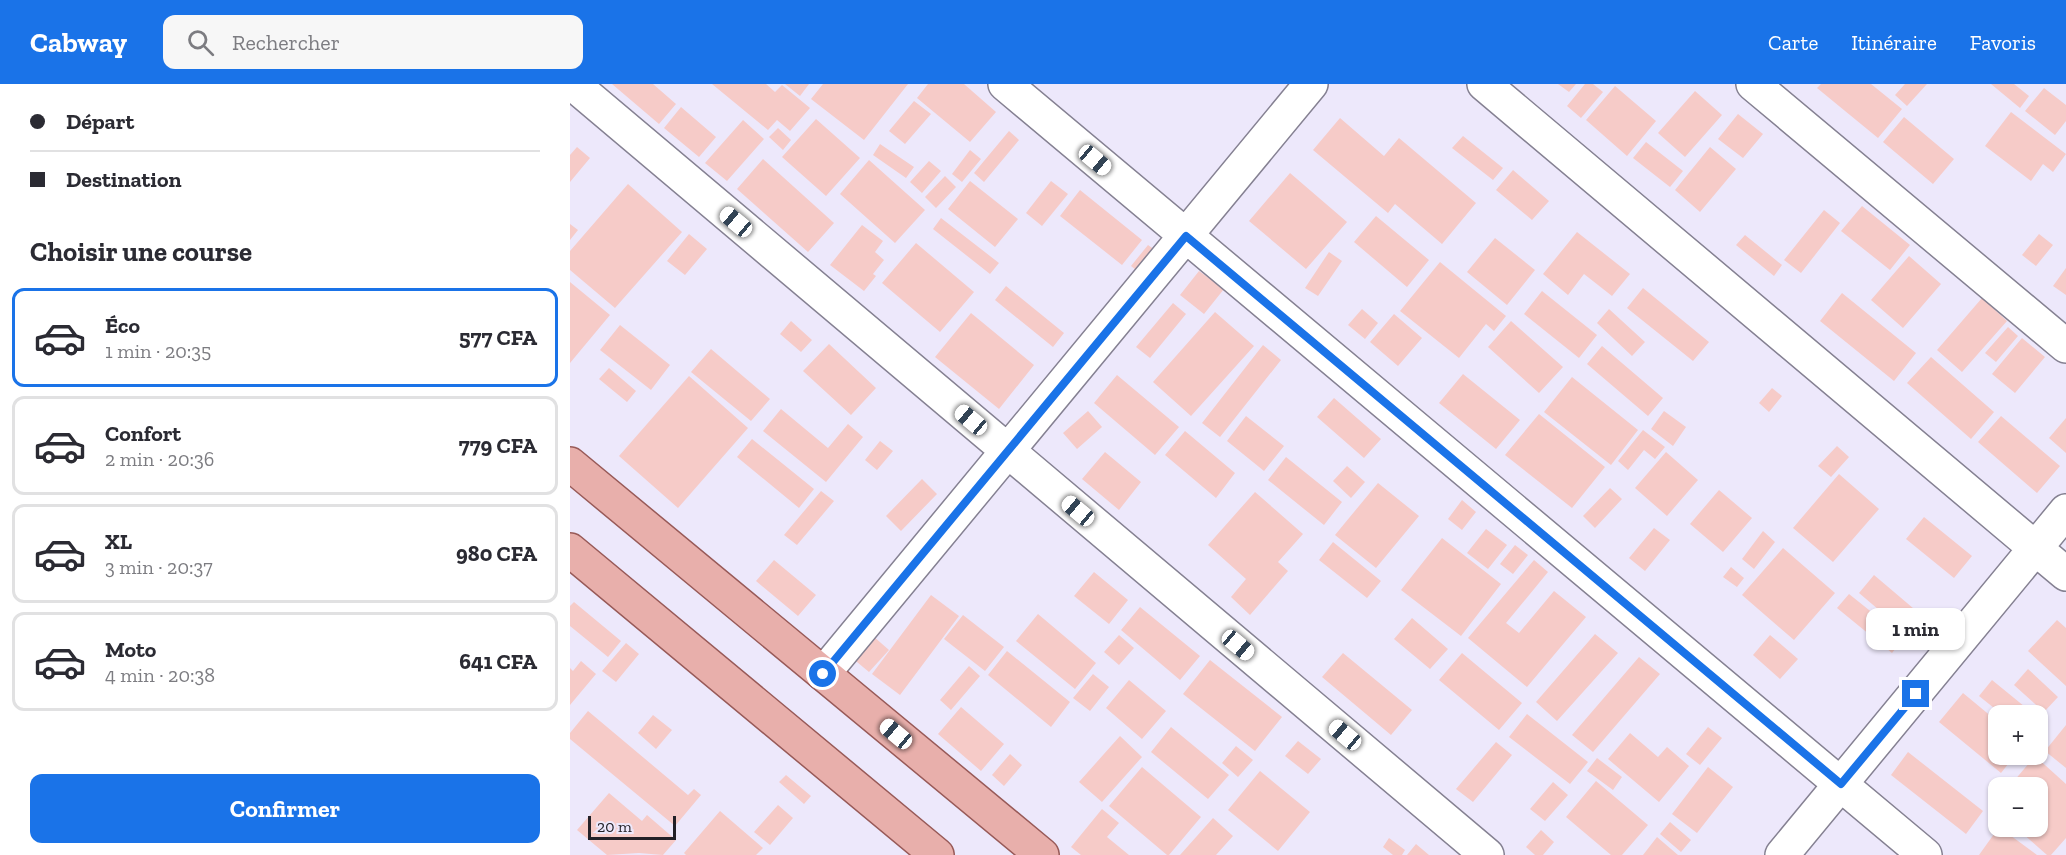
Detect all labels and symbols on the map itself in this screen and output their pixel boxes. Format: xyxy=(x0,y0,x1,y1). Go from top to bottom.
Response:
car xyxy=(1075,142,1115,178)
car xyxy=(716,204,756,240)
car xyxy=(951,402,991,438)
car xyxy=(1058,493,1098,529)
callout: 1 min xyxy=(1866,607,1966,649)
car xyxy=(1218,627,1258,663)
route start xyxy=(809,660,836,687)
route end xyxy=(1902,680,1929,707)
car xyxy=(876,716,916,752)
car xyxy=(1325,717,1365,753)
scale bar xyxy=(588,813,676,840)

